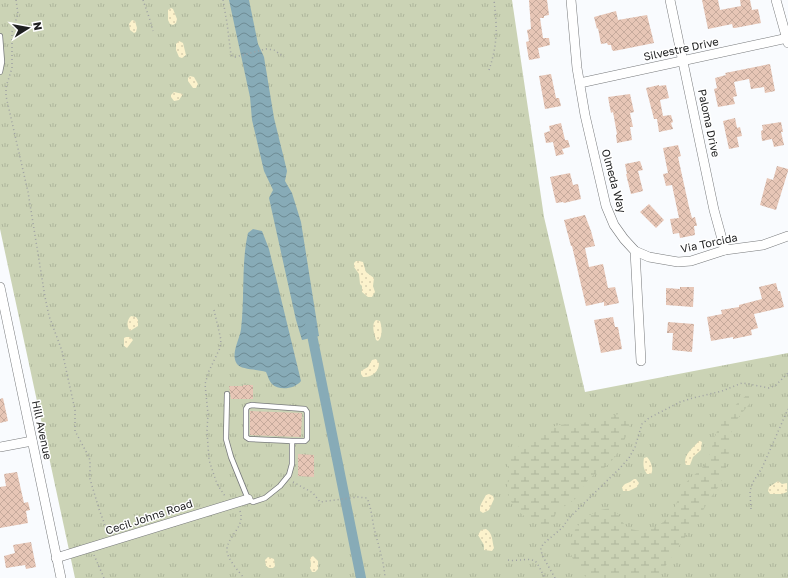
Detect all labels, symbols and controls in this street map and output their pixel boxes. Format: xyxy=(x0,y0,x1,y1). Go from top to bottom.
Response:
north arrow xyxy=(8,8,48,48)
text: N xyxy=(31,21,45,31)
street label: Silvestre Drive xyxy=(642,34,720,63)
street label: Paloma Drive xyxy=(696,88,723,158)
street label: Olmeda Way xyxy=(600,147,629,214)
street label: Via Torcida xyxy=(679,230,739,255)
street label: Hill Avenue xyxy=(30,399,55,461)
street label: Cecil Johns Road xyxy=(104,496,194,537)

